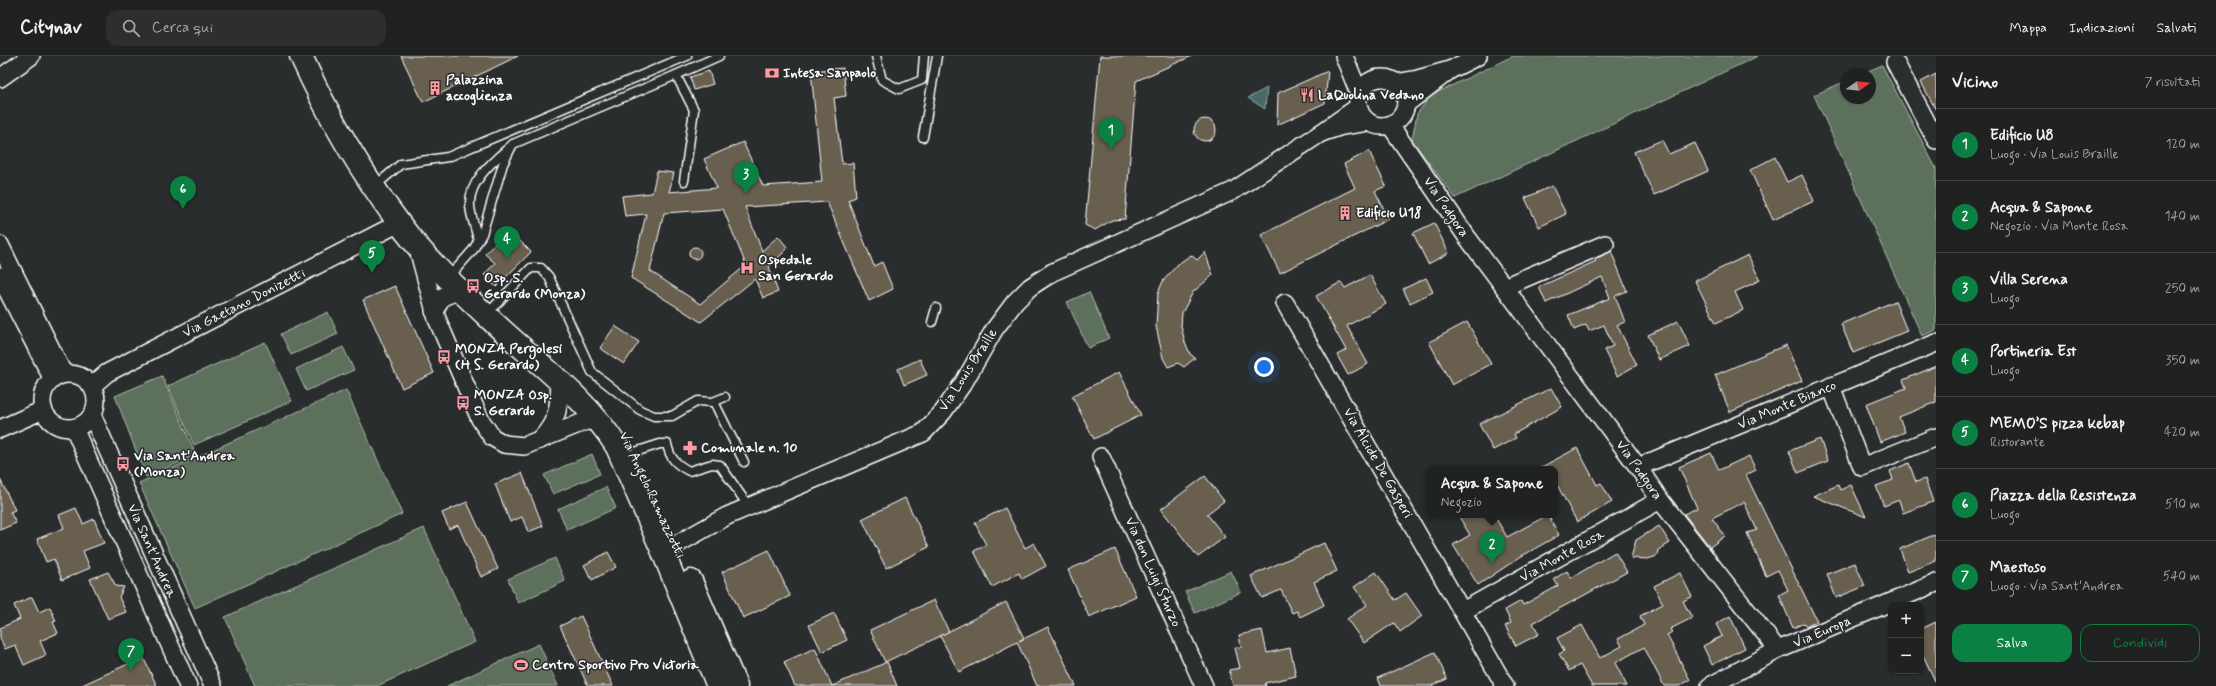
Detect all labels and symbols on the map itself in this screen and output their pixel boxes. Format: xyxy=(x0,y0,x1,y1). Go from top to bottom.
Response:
place label: Intesa Sanpaolo xyxy=(783,64,876,82)
bank icon: Intesa Sanpaolo xyxy=(764,65,780,81)
north arrow xyxy=(1840,68,1876,104)
place label: Palazzina accoglienza xyxy=(446,71,513,106)
building icon: Palazzina accoglienza xyxy=(427,80,443,96)
place label: LaQuolina Vedano xyxy=(1318,86,1424,104)
restaurant icon: LaQuolina Vedano xyxy=(1299,87,1315,103)
pin: 1 xyxy=(1098,117,1124,150)
pin: 3 xyxy=(733,161,759,194)
street label: Via Podgora xyxy=(1418,173,1473,241)
pin: 6 xyxy=(170,176,196,209)
place label: Edificio U18 xyxy=(1356,204,1422,222)
building icon: Edificio U18 xyxy=(1337,205,1353,221)
pin: 4 xyxy=(494,226,520,259)
pin: 5 xyxy=(359,240,385,273)
place label: Ospedale San Gerardo xyxy=(758,251,833,285)
hospital icon: Ospedale San Gerardo xyxy=(739,260,755,276)
street label: Via Gaetano Donizetti xyxy=(179,264,309,342)
place label: Osp. S. Gerardo (Monza) xyxy=(484,269,585,303)
bus stop icon: Osp. S. Gerardo (Monza) xyxy=(465,278,481,294)
street label: Via Louis Braille xyxy=(934,325,1002,415)
place label: MONZA Pergolesi (H S. Gerardo) xyxy=(455,340,562,374)
bus stop icon: MONZA Pergolesi (H S. Gerardo) xyxy=(436,349,452,365)
your location xyxy=(1254,357,1274,377)
street label: Via Monte Bianco xyxy=(1735,376,1839,434)
place label: MONZA Osp. S. Gerardo xyxy=(474,386,552,420)
bus stop icon: MONZA Osp. S. Gerardo xyxy=(455,395,471,411)
street label: Via Alcide De Gasperi xyxy=(1339,404,1417,522)
street label: Via Angelo Ramazzotti xyxy=(613,429,689,562)
street label: Via Podgora xyxy=(1611,436,1666,504)
place label: Comunale n. 10 xyxy=(701,439,797,457)
pharmacy icon: Comunale n. 10 xyxy=(682,440,698,456)
place label: Via Sant'Andrea (Monza) xyxy=(134,447,235,481)
bus stop icon: Via Sant'Andrea (Monza) xyxy=(115,456,131,472)
street label: Via Sant'Andrea xyxy=(123,501,181,601)
street label: Via don Luigi Sturzo xyxy=(1121,514,1185,630)
street label: Via Monte Rosa xyxy=(1516,525,1608,587)
pin: 2 xyxy=(1479,531,1505,564)
street label: Via Europa xyxy=(1790,612,1854,652)
pin: 7 xyxy=(118,638,144,671)
place label: Centro Sportivo Pro Victoria xyxy=(532,656,699,674)
sports icon: Centro Sportivo Pro Victoria xyxy=(513,657,529,673)

